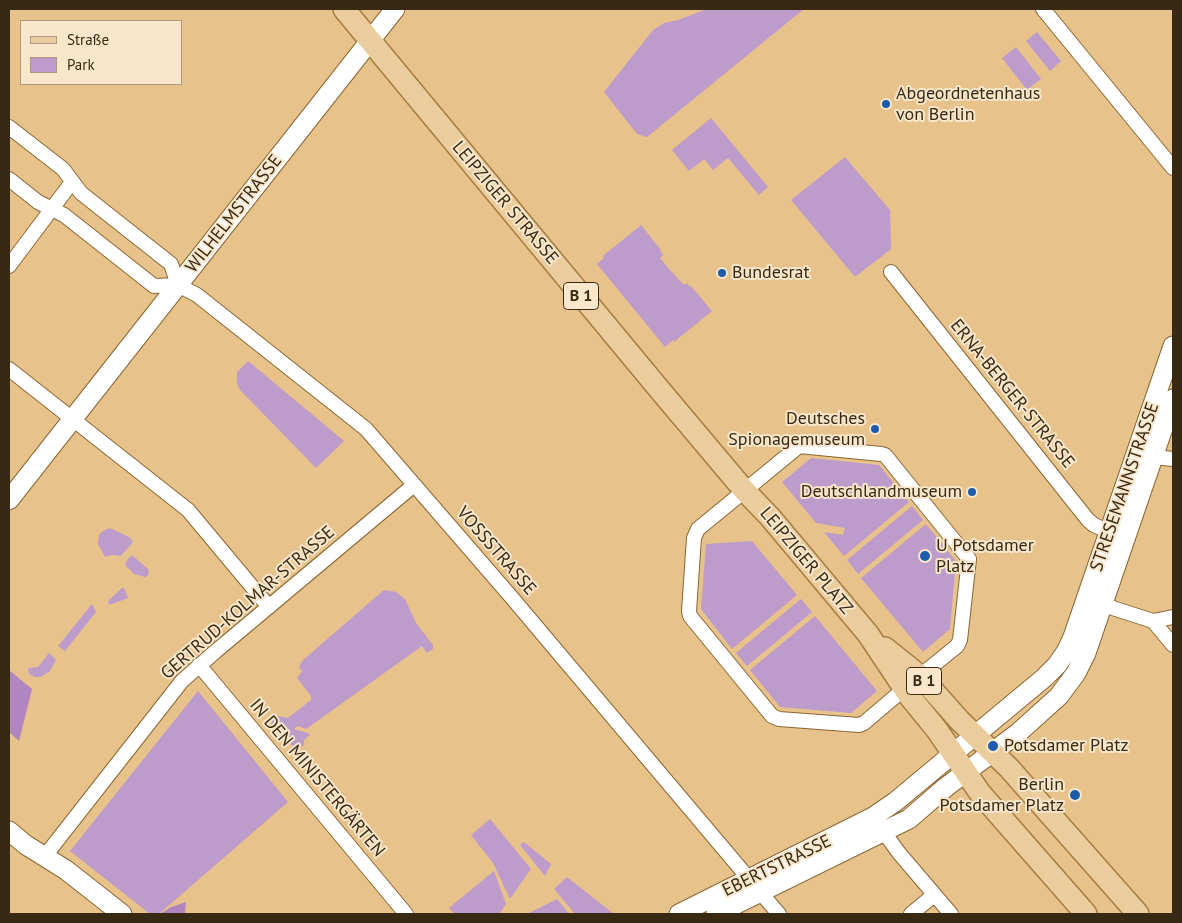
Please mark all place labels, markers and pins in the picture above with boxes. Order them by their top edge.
place label: Abgeordnetenhaus von Berlin [896,83,1040,126]
marker: Abgeordnetenhaus von Berlin [880,98,892,110]
place label: Bundesrat [732,262,810,284]
marker: Bundesrat [716,267,728,279]
place label: Deutsches Spionagemuseum [728,408,865,450]
marker: Deutsches Spionagemuseum [869,423,881,435]
place label: Deutschlandmuseum [801,481,962,503]
marker: Deutschlandmuseum [966,486,978,498]
place label: U Potsdamer Platz [936,535,1034,578]
marker: U Potsdamer Platz [918,549,932,563]
place label: Potsdamer Platz [1004,735,1128,757]
marker: Potsdamer Platz [986,739,1000,753]
place label: Berlin Potsdamer Platz [940,774,1064,816]
marker: Berlin Potsdamer Platz [1068,788,1082,802]

